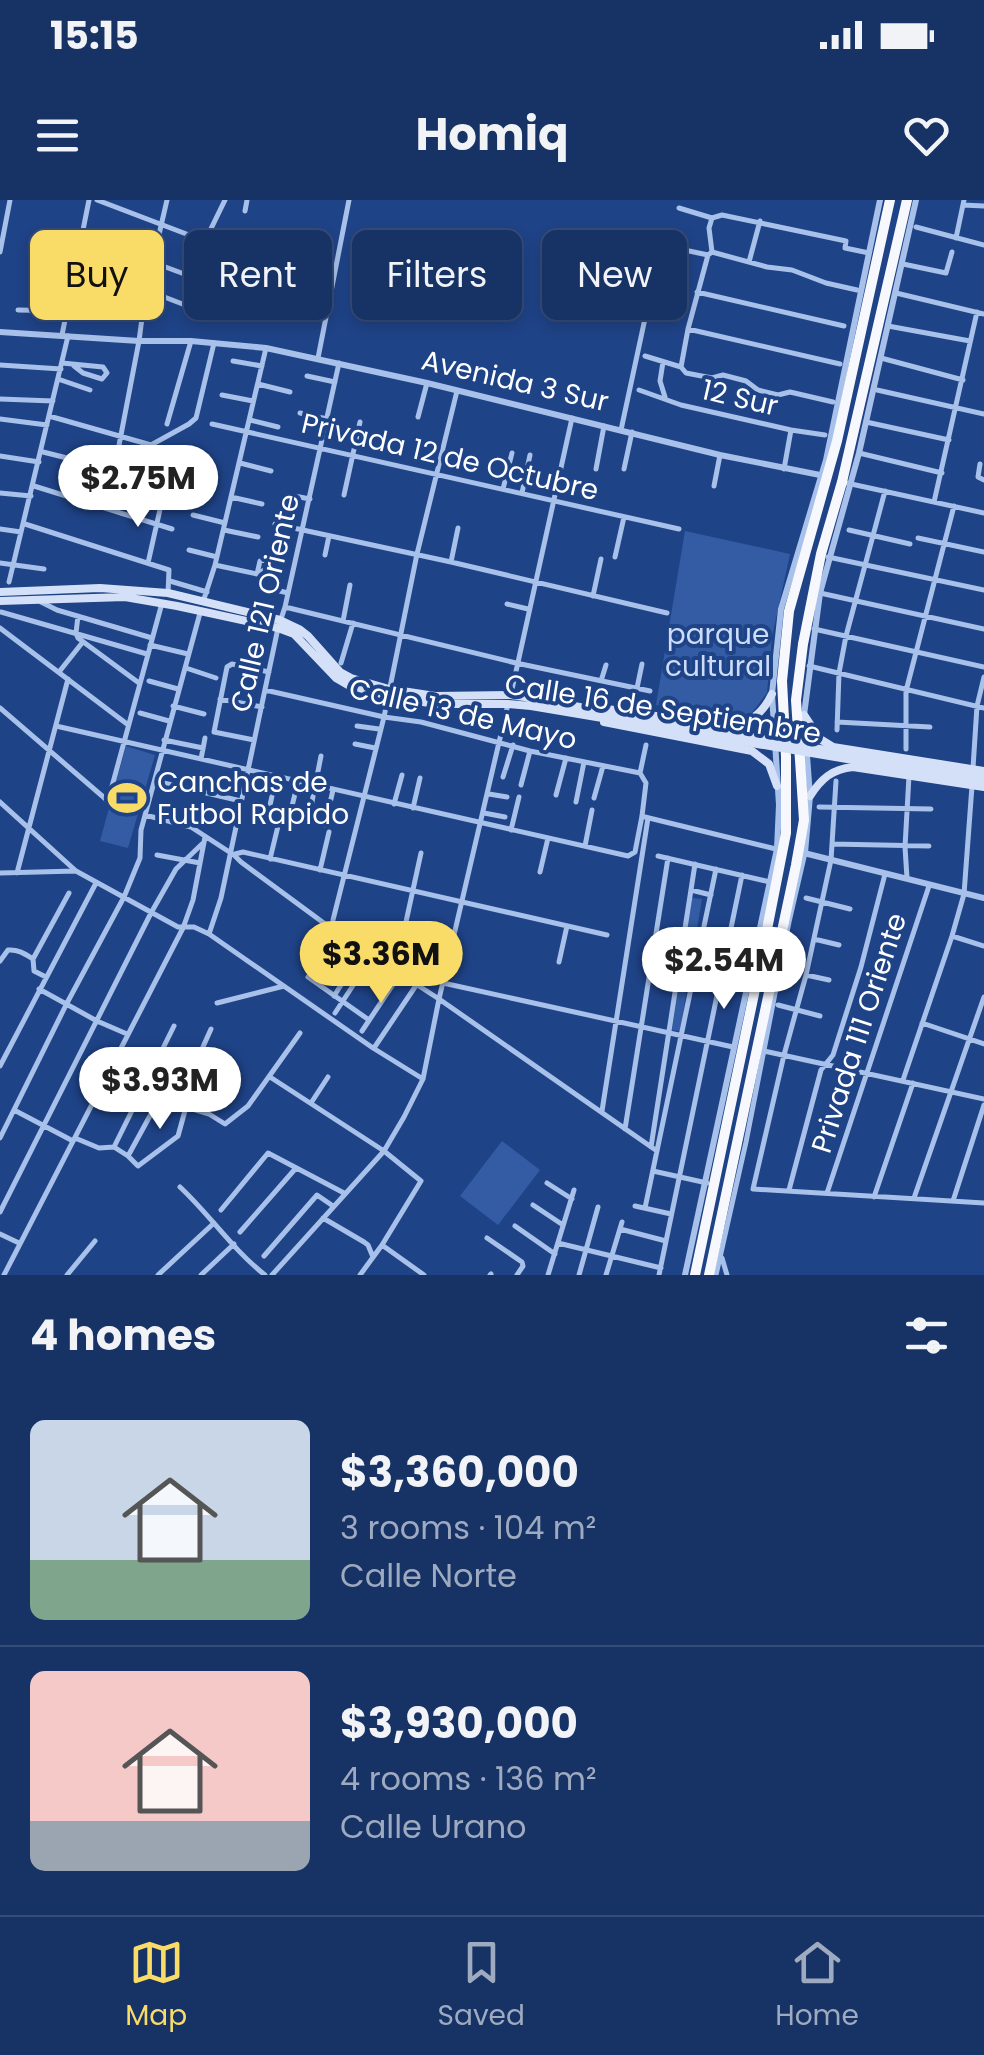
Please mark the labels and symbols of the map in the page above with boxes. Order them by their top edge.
street label: Avenida 3 Sur [418,341,612,421]
street label: 12 Sur [698,370,782,426]
street label: Privada 12 de Octubre [298,404,602,510]
pin: $2.75M [57,445,219,530]
street label: Calle 121 Oriente [221,490,309,716]
park label: parque cultural [665,615,771,686]
street label: Calle 16 de Septiembre [502,665,824,753]
street label: Calle 13 de Mayo [345,669,581,759]
place label: Canchas de Futbol Rapido [157,763,349,834]
sports icon: Canchas de Futbol Rapido [106,777,148,819]
street label: Privada 111 Oriente [802,908,916,1158]
pin: $3.36M [300,921,462,1006]
pin: $2.54M [643,927,805,1012]
pin: $3.93M [79,1047,241,1132]

